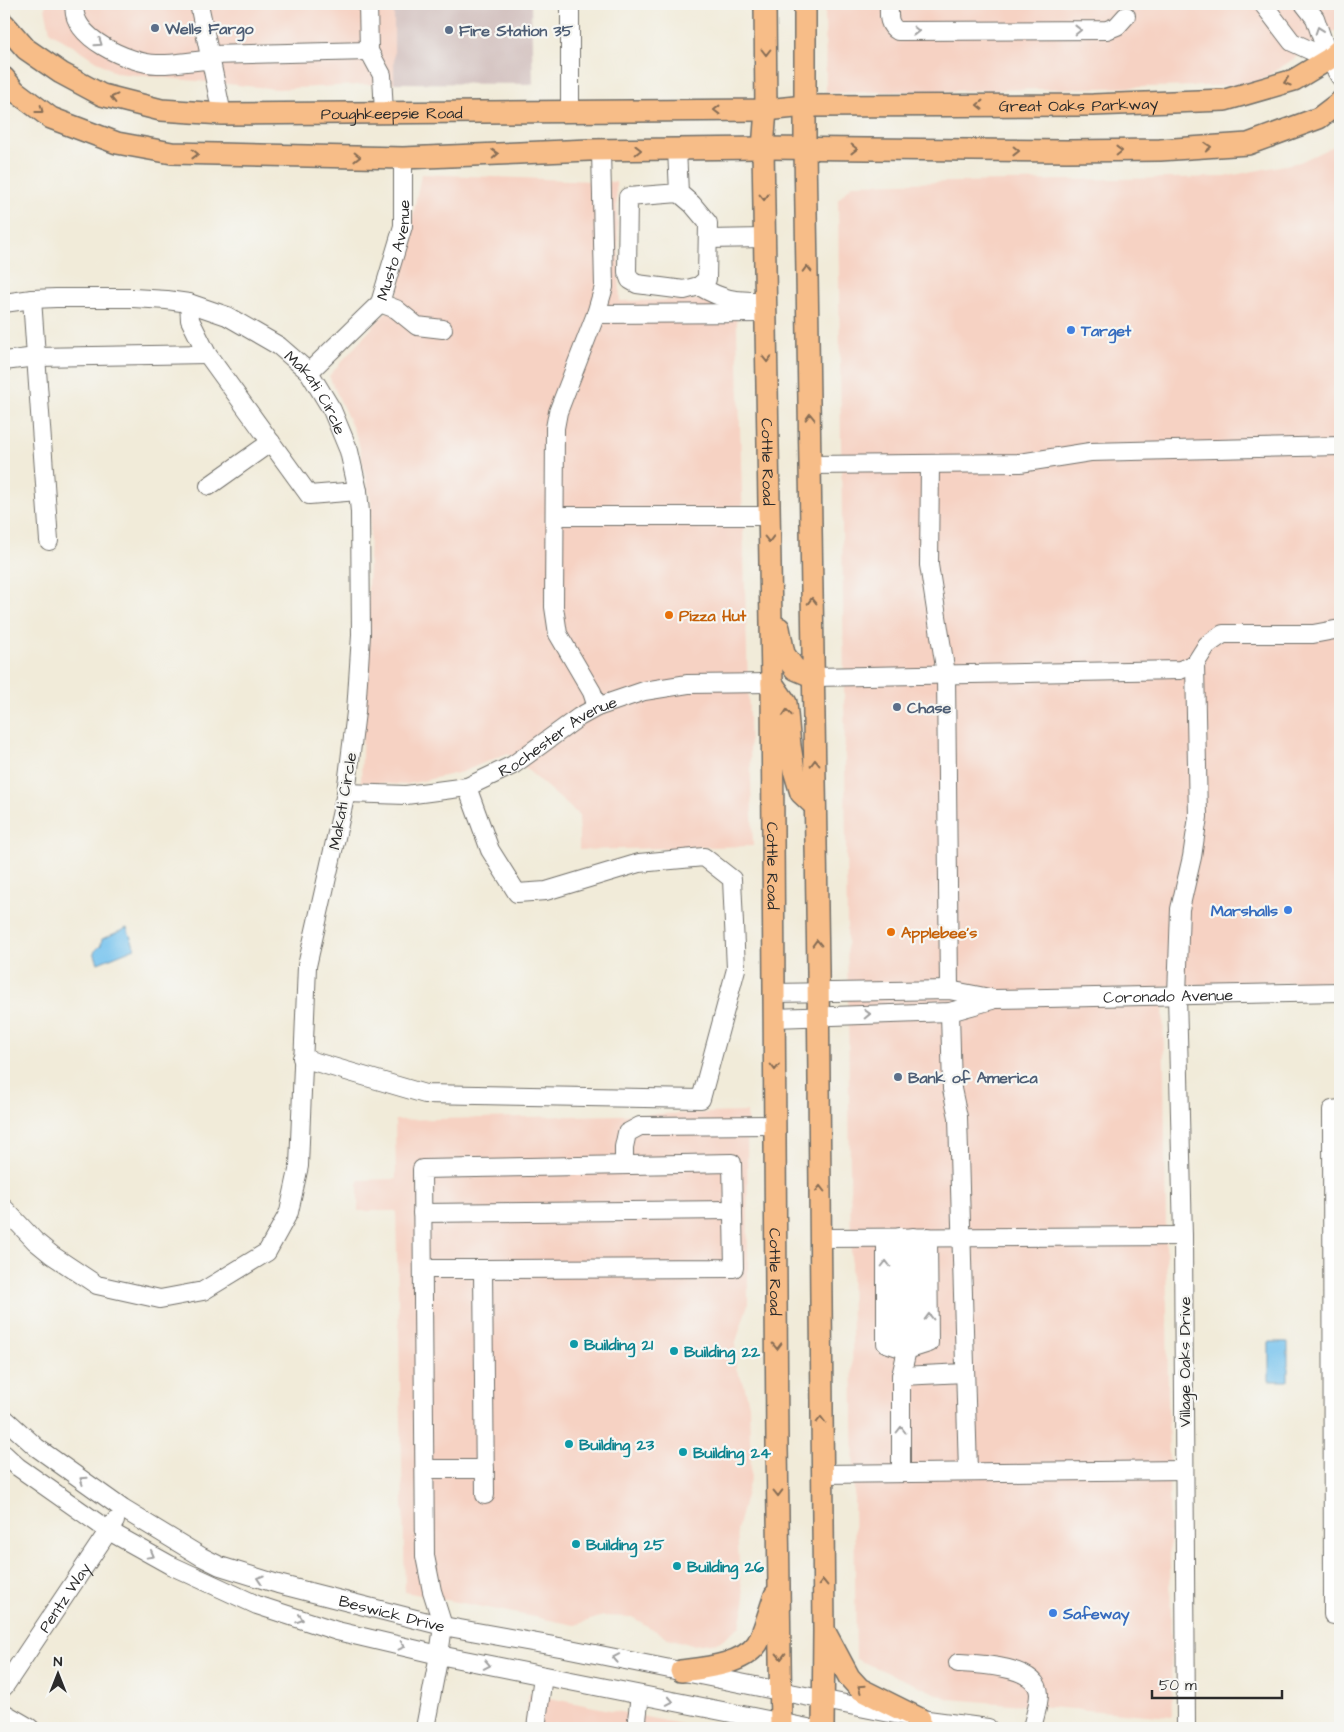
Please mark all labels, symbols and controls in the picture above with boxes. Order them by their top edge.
place label: Wells Fargo [164,18,254,42]
place label: Fire Station 35 [459,20,574,42]
marker: Wells Fargo [149,22,161,34]
marker: Fire Station 35 [443,24,455,36]
one-way arrow [1075,25,1083,35]
one-way arrow [912,26,920,36]
one-way arrow [1315,26,1325,35]
one-way arrow [93,37,103,46]
one-way arrow [761,49,771,57]
one-way arrow [1283,77,1291,87]
street label: Great Oaks Parkway [999,93,1159,117]
one-way arrow [111,94,119,104]
one-way arrow [976,100,984,110]
street label: Poughkeepsie Road [321,102,463,126]
one-way arrow [34,104,44,113]
one-way arrow [713,105,720,115]
one-way arrow [1204,141,1212,152]
one-way arrow [634,144,642,155]
one-way arrow [850,144,858,154]
one-way arrow [1013,146,1021,156]
one-way arrow [1115,146,1123,156]
one-way arrow [191,149,199,159]
one-way arrow [491,149,499,159]
one-way arrow [354,152,361,162]
one-way arrow [759,193,769,201]
street label: Musto Avenue [371,199,415,303]
one-way arrow [802,264,812,272]
place label: Target [1080,320,1132,344]
marker: Target [1065,324,1077,336]
street label: Makati Circle [279,346,351,438]
one-way arrow [761,355,772,363]
one-way arrow [804,413,815,421]
street label: Cottle Road [756,418,779,506]
one-way arrow [764,536,774,543]
one-way arrow [807,597,818,605]
place label: Pizza Hut [679,605,747,627]
marker: Pizza Hut [663,609,675,621]
street label: Rochester Avenue [495,691,620,782]
place label: Chase [907,697,951,719]
marker: Chase [891,701,903,713]
one-way arrow [782,709,793,717]
street label: Makati Circle [324,750,362,852]
one-way arrow [810,759,820,767]
street label: Cottle Road [761,822,783,910]
place label: Marshalls [1211,900,1278,922]
marker: Marshalls [1282,904,1294,916]
place label: Applebee's [901,922,977,944]
marker: Applebee's [885,926,897,938]
one-way arrow [812,939,823,947]
street label: Coronado Avenue [1103,984,1234,1009]
one-way arrow [863,1009,871,1020]
one-way arrow [770,1063,780,1071]
place label: Bank of America [908,1067,1038,1089]
marker: Bank of America [892,1071,904,1083]
one-way arrow [815,1185,825,1192]
street label: Cottle Road [764,1228,786,1316]
one-way arrow [881,1260,891,1268]
street label: Village Oaks Drive [1174,1296,1197,1427]
one-way arrow [924,1313,934,1320]
place label: Building 21 [584,1334,654,1358]
marker: Building 21 [568,1338,580,1350]
place label: Building 22 [684,1341,761,1365]
one-way arrow [772,1343,782,1351]
marker: Building 22 [668,1345,680,1357]
one-way arrow [816,1416,826,1424]
one-way arrow [896,1426,906,1434]
place label: Building 23 [579,1434,655,1458]
marker: Building 23 [563,1438,575,1450]
place label: Building 24 [693,1442,771,1466]
marker: Building 24 [677,1446,689,1458]
one-way arrow [80,1478,89,1486]
one-way arrow [773,1490,783,1498]
place label: Building 25 [586,1534,665,1558]
marker: Building 25 [570,1538,582,1550]
one-way arrow [146,1549,155,1559]
place label: Building 26 [687,1556,764,1580]
street label: Pentz Way [34,1558,97,1637]
marker: Building 26 [671,1560,683,1572]
one-way arrow [256,1574,265,1584]
one-way arrow [818,1578,829,1586]
street label: Beswick Drive [337,1590,447,1638]
place label: Safeway [1062,1603,1130,1626]
marker: Safeway [1047,1607,1059,1619]
one-way arrow [296,1613,304,1623]
one-way arrow [398,1640,407,1651]
north arrow [32,1650,82,1700]
text: N [54,1652,63,1672]
one-way arrow [775,1652,786,1660]
one-way arrow [611,1653,620,1664]
one-way arrow [483,1659,492,1669]
scale bar [1152,1667,1282,1699]
text: 50 m [1159,1675,1197,1696]
one-way arrow [857,1685,867,1694]
one-way arrow [666,1695,675,1706]

